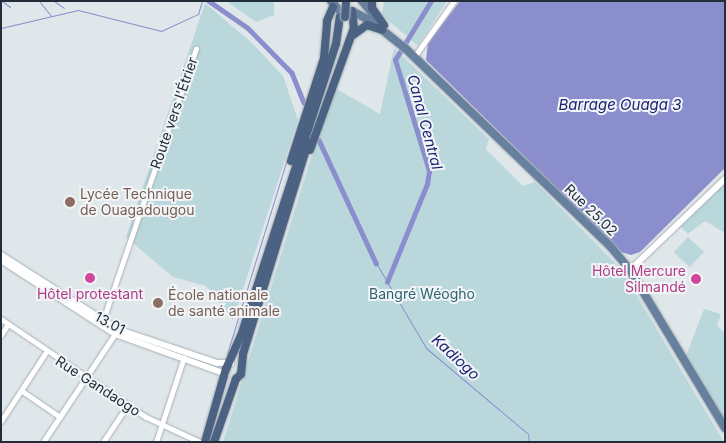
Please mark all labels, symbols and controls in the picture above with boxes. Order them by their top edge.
street label: Route vers l'Étrier [147,55,201,171]
water label: Canal Central [404,72,446,172]
water label: Barrage Ouaga 3 [558,96,682,114]
street label: Rue 25.02 [561,181,621,239]
place label: Lycée Technique de Ouagadougou [80,186,194,218]
marker: Lycée Technique de Ouagadougou [64,196,76,208]
place label: Hôtel Mercure Silmandé [592,263,686,296]
marker: Hôtel protestant [84,272,96,284]
marker: Hôtel Mercure Silmandé [690,273,702,285]
place label: Hôtel protestant [37,286,143,302]
park label: Bangré Wéogho [369,286,475,302]
place label: École nationale de santé animale [168,287,280,320]
marker: École nationale de santé animale [152,297,164,309]
street label: 13.01 [92,308,128,338]
water label: Kadiogo [428,330,484,384]
street label: Rue Gandaogo [52,352,144,420]

